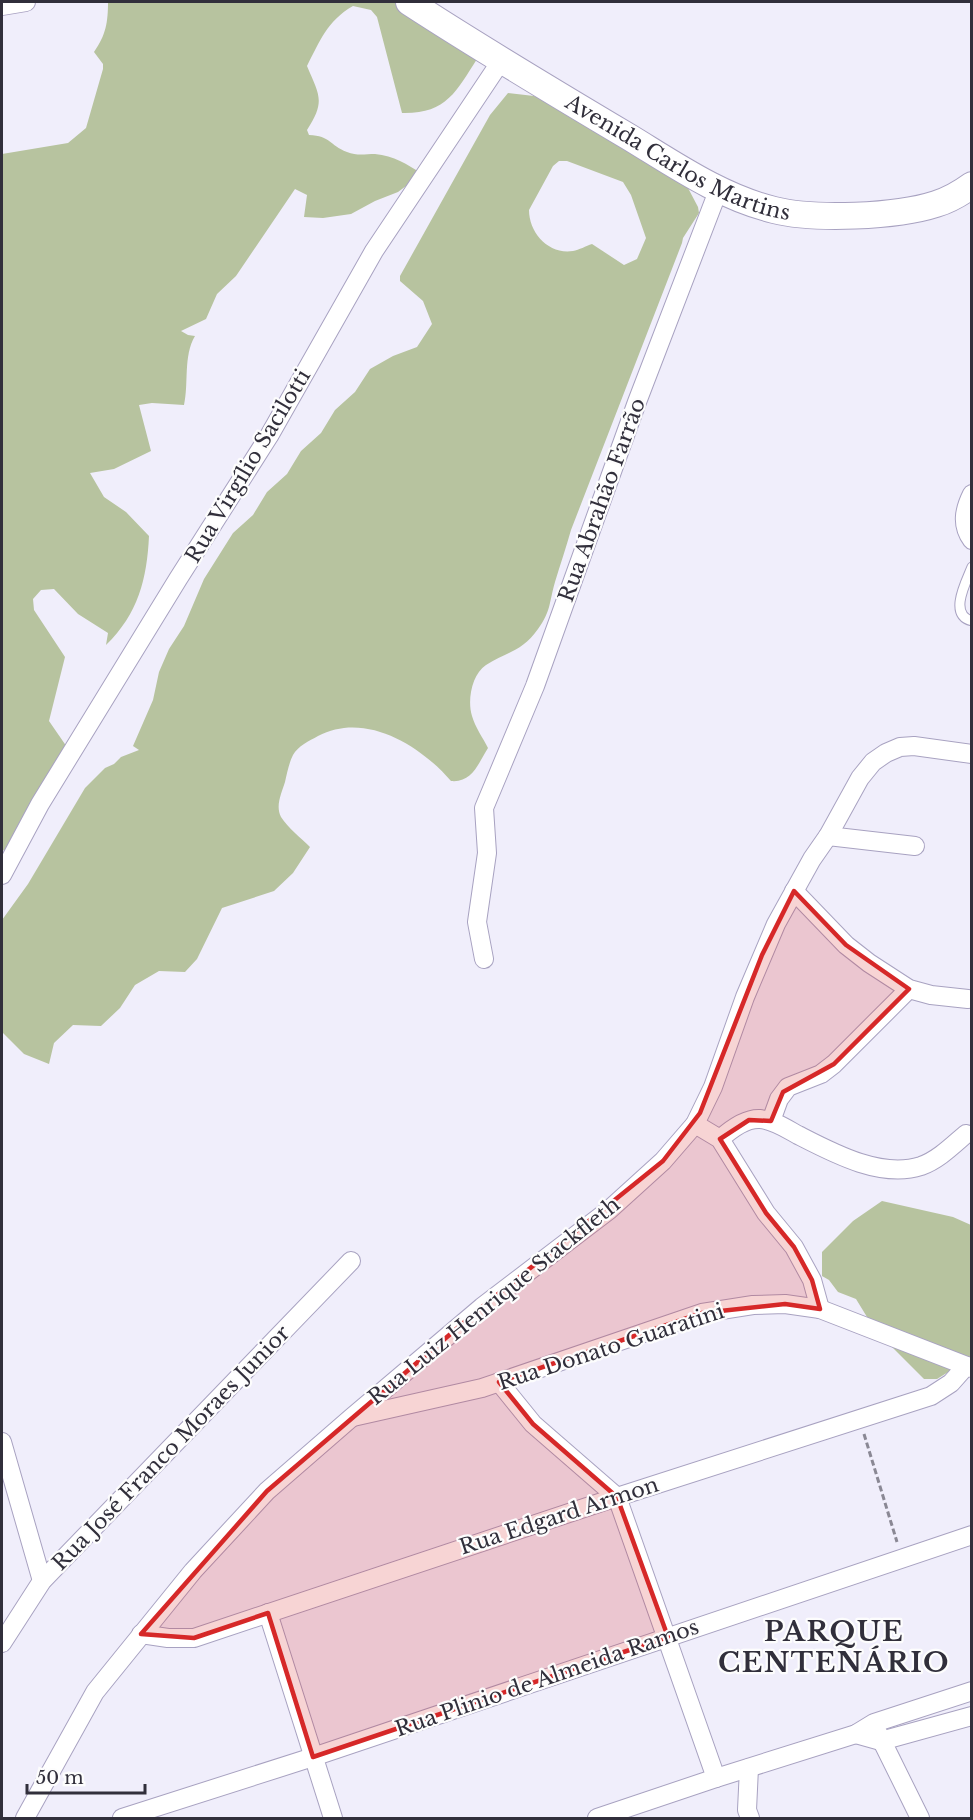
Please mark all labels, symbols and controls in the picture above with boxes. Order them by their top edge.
street label: Avenida Carlos Martins [560,89,792,226]
street label: Rua Virgílio Sacilotti [180,364,316,568]
street label: Rua Abrahão Farrão [553,395,651,605]
street label: Rua Luiz Henrique Stackfleth [363,1191,625,1411]
street label: Rua Donato Guaratini [495,1298,727,1396]
street label: Rua José Franco Moraes Junior [47,1320,295,1576]
street label: Rua Edgard Armon [456,1472,662,1560]
street label: Rua Plinio de Almeida Ramos [392,1614,702,1742]
district label: PARQUE CENTENÁRIO [718,1615,950,1679]
scale bar [27,1757,146,1795]
text: 50 m [36,1767,84,1789]

